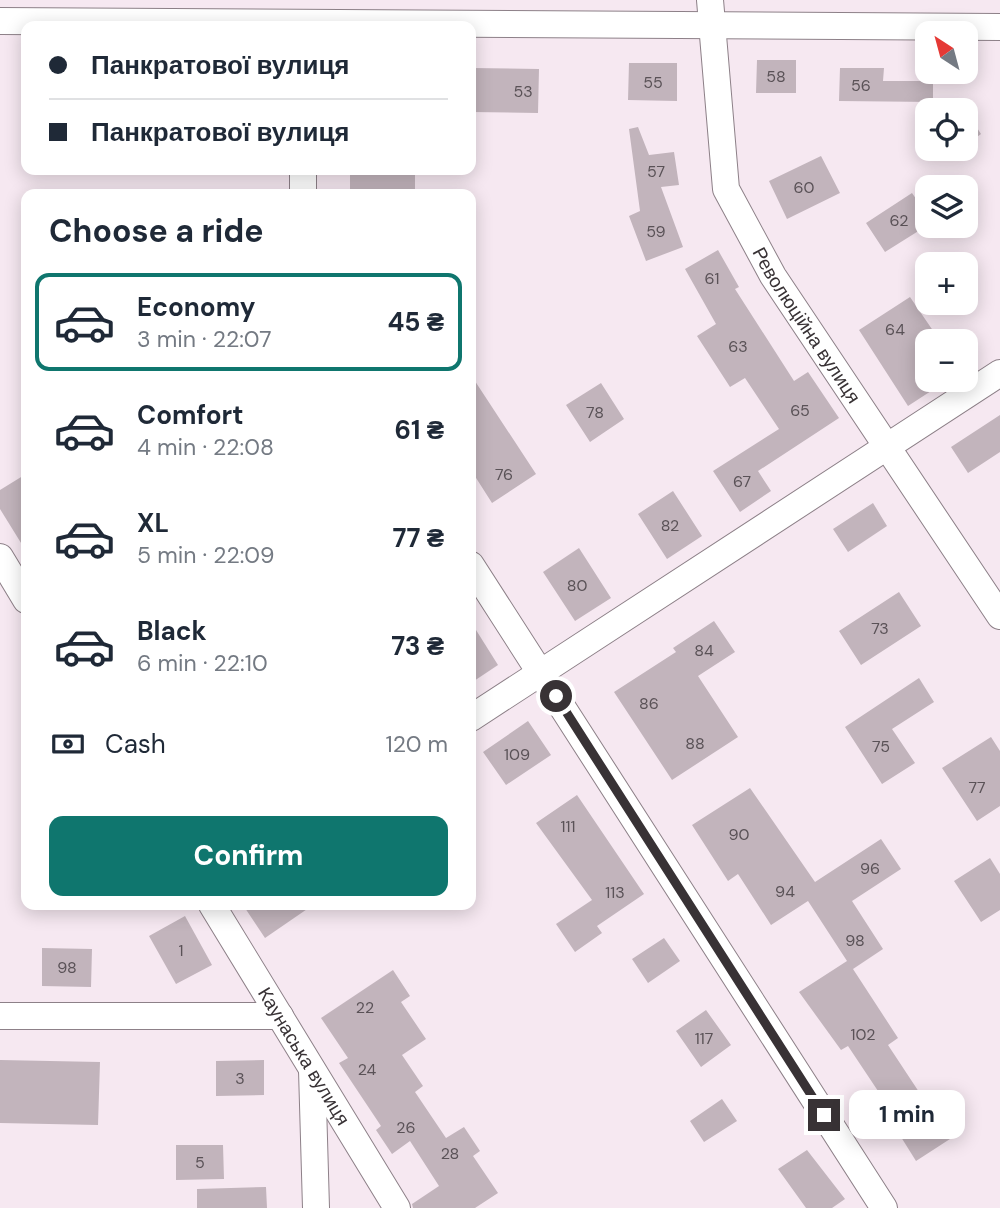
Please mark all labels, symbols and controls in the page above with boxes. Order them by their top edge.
north arrow [915,21,978,84]
map controls [915,21,978,392]
text: Панкратової вулиця [91,48,350,82]
house number: 58 [766,66,786,87]
house number: 55 [643,72,663,93]
house number: 56 [851,75,871,96]
house number: 53 [513,81,533,102]
button: locate [915,98,978,161]
text: Панкратової вулиця [91,115,350,149]
house number: 57 [647,161,665,182]
button: layers [915,175,978,238]
house number: 60 [794,177,815,198]
text: Choose a ride [49,210,264,252]
house number: 62 [890,210,908,231]
house number: 59 [646,221,666,242]
street label: Революційна вулиця [747,243,866,408]
button: + [915,252,978,315]
house number: 61 [704,268,720,289]
text: Economy [137,290,255,324]
icon: car [53,291,116,354]
text: 45 ₴ [387,305,444,339]
house number: 64 [885,319,905,340]
text: 3 min · 22:07 [137,324,272,354]
button: − [915,329,978,392]
house number: 63 [728,336,748,357]
text: Comfort [137,398,243,432]
icon: car [53,399,116,462]
house number: 65 [790,400,810,421]
house number: 78 [586,402,604,423]
text: 61 ₴ [395,413,444,447]
text: 4 min · 22:08 [137,432,274,462]
house number: 76 [495,464,513,485]
house number: 67 [733,471,751,492]
text: XL [137,506,169,540]
icon: car [53,507,116,570]
house number: 82 [661,515,679,536]
text: 77 ₴ [393,521,444,555]
text: 5 min · 22:09 [137,540,274,570]
house number: 80 [567,575,587,596]
text: Black [137,614,207,648]
icon: car [53,615,116,678]
house number: 73 [871,618,889,639]
text: 73 ₴ [391,629,444,663]
house number: 84 [694,640,714,661]
text: 6 min · 22:10 [137,648,268,678]
route start [540,680,572,712]
house number: 86 [639,693,659,714]
icon: cash [49,725,87,763]
text: Cash [105,727,166,761]
text: 120 m [385,729,448,759]
house number: 88 [685,733,705,754]
house number: 75 [872,736,890,757]
house number: 109 [504,744,530,765]
house number: 77 [968,777,986,798]
button: Confirm [49,816,448,896]
house number: 111 [561,816,575,837]
house number: 90 [729,824,750,845]
house number: 96 [860,858,880,879]
house number: 94 [775,881,795,902]
house number: 113 [605,882,625,903]
house number: 98 [845,930,865,951]
house number: 1 [179,940,184,961]
house number: 98 [57,957,77,978]
street label: Каунаська вулиця [252,983,356,1130]
house number: 22 [356,997,374,1018]
house number: 102 [851,1024,876,1045]
house number: 117 [695,1028,713,1049]
house number: 24 [358,1059,377,1080]
house number: 3 [235,1068,245,1089]
callout: 1 min [848,1090,964,1140]
route end [808,1099,840,1131]
text: 1 min [879,1099,935,1129]
house number: 26 [396,1117,416,1138]
house number: 28 [441,1143,459,1164]
house number: 5 [195,1152,205,1173]

